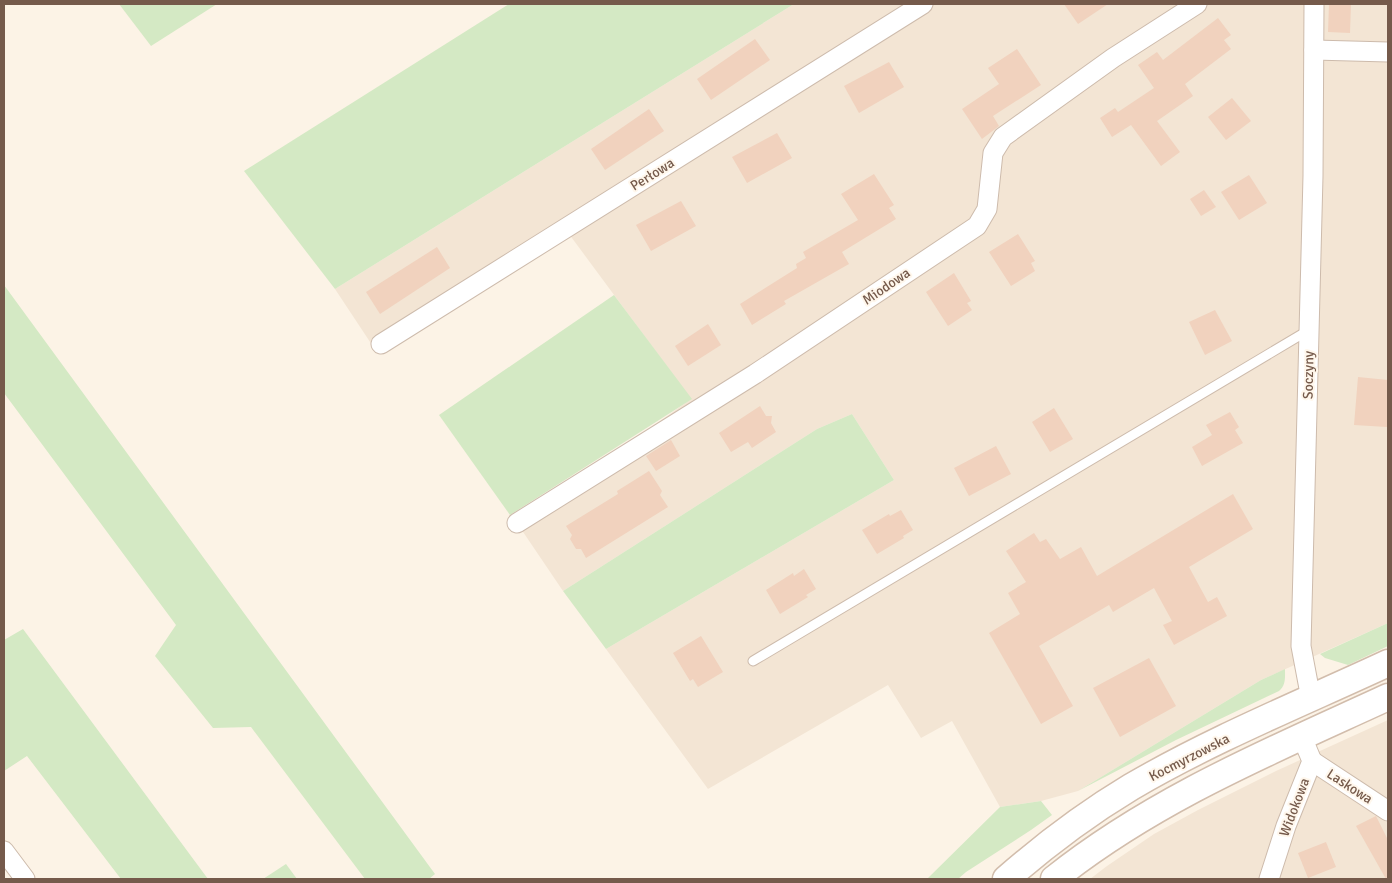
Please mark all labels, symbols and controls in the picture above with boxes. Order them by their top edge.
street label: Perłowa [627,154,677,195]
street label: Miodowa [859,264,913,309]
street label: Soczyny [1300,350,1317,399]
street label: Kocmyrzowska [1146,730,1232,785]
street label: Laskowa [1324,765,1376,808]
street label: Widokowa [1276,775,1313,839]

